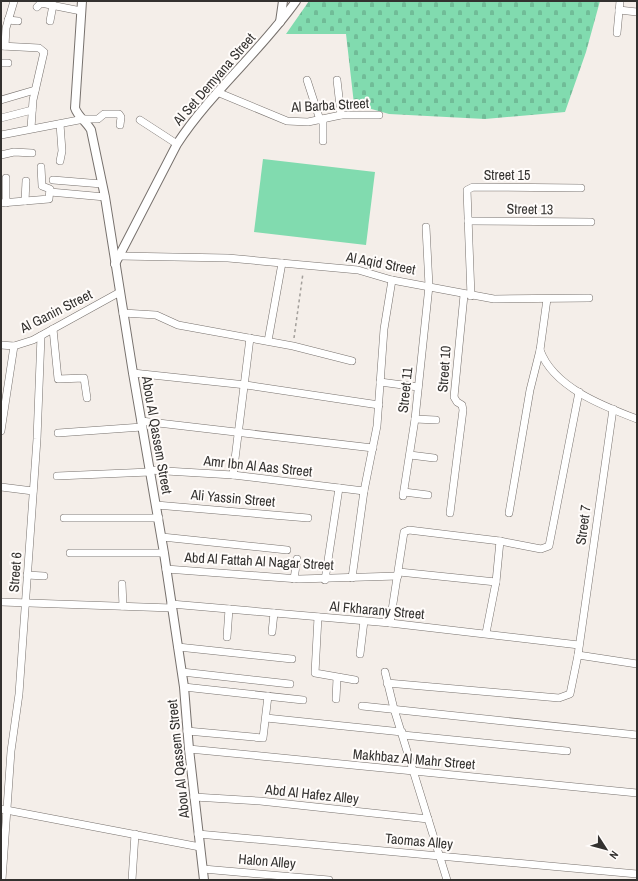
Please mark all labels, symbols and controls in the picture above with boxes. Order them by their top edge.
street label: Al Set Demyana Street [168,29,259,130]
street label: Al Barba Street [290,94,369,116]
street label: Street 15 [484,166,530,184]
street label: Street 13 [507,200,553,218]
street label: Al Aqid Street [344,247,417,279]
street label: Al Ganin Street [16,285,95,337]
street label: Street 10 [433,345,455,393]
street label: Street 11 [394,366,416,414]
street label: Abou Al Qassem Street [138,374,176,495]
street label: Amr Ibn Al Aas Street [202,451,313,481]
street label: Ali Yassin Street [189,485,276,511]
street label: Street 7 [571,504,595,546]
street label: Abd Al Fattah Al Nagar Street [183,548,334,574]
street label: Street 6 [5,551,25,593]
street label: Al Fkharany Street [328,597,425,623]
street label: Abou Al Qassem Street [163,699,193,820]
street label: Makhbaz Al Mahr Street [352,745,476,773]
street label: Abd Al Hafez Alley [263,780,360,808]
street label: Taomas Alley [384,829,454,853]
north arrow [586,829,626,869]
text: N [607,848,622,862]
street label: Halon Alley [238,850,297,872]

